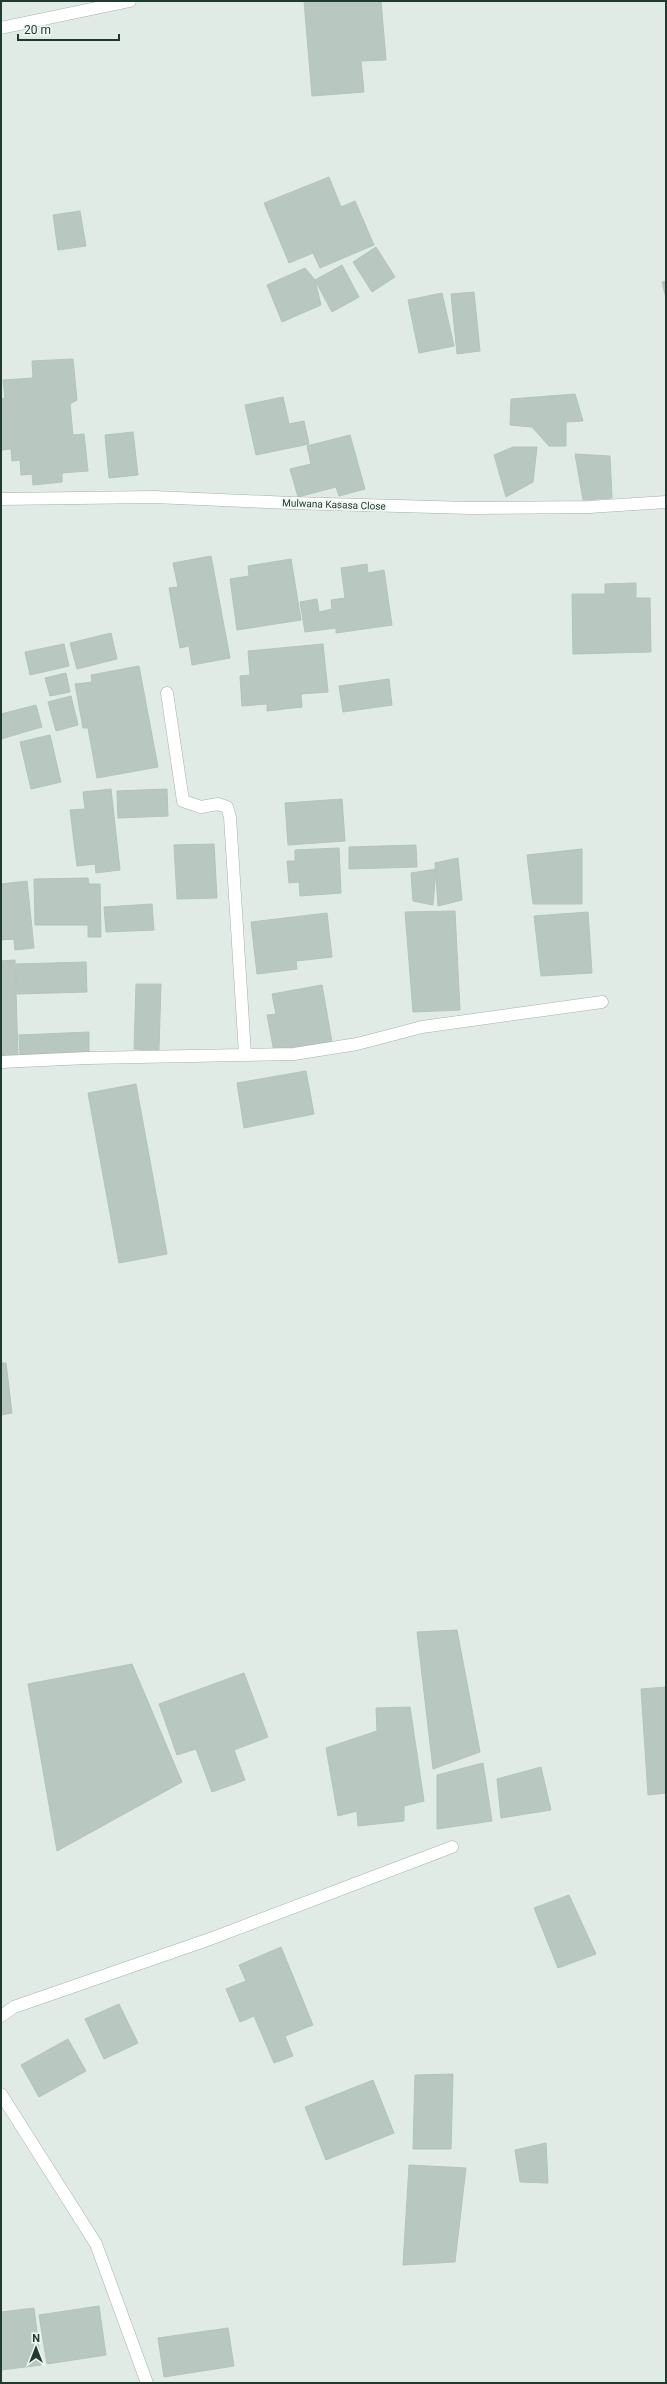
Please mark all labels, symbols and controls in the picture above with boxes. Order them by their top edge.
scale bar [18,16,119,42]
text: 20 m [24,23,51,37]
street label: Mulwana Kasasa Close [282,497,386,512]
north arrow [16,2328,56,2368]
text: N [32,2332,40,2345]

